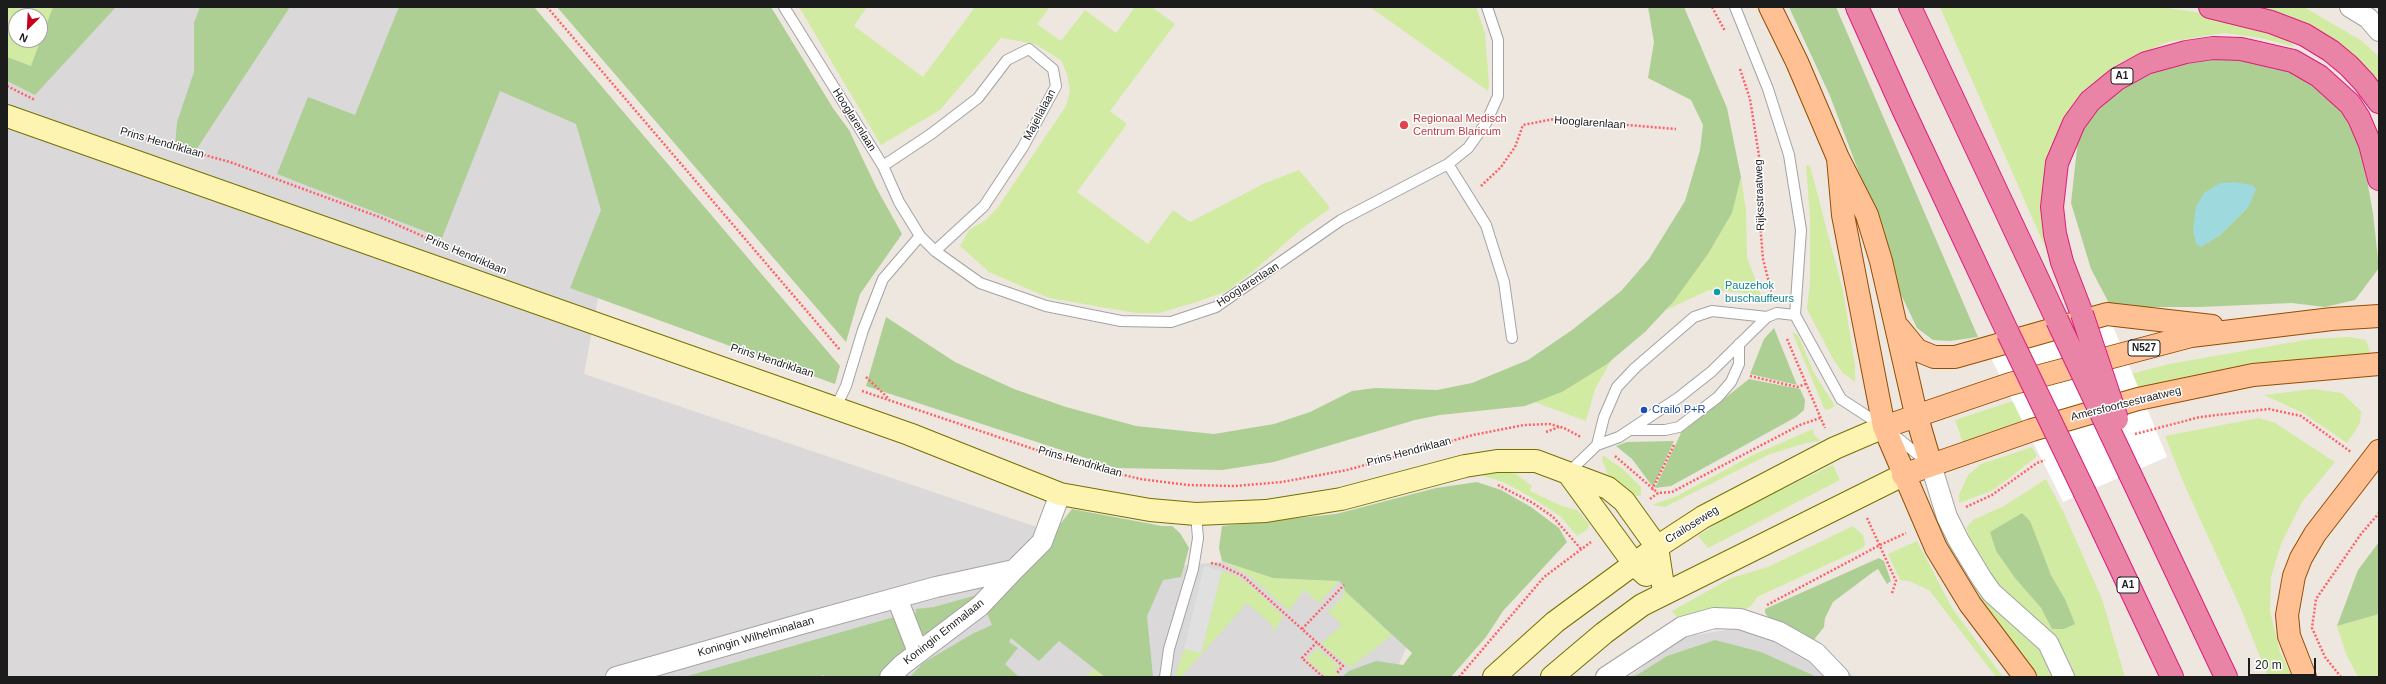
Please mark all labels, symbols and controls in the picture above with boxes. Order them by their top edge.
north arrow [8,8,48,48]
text: N [17,31,30,45]
road number: A1 [2111,68,2133,84]
street label: Hooglarenlaan [829,86,879,154]
street label: Majellalaan [1021,87,1059,143]
place label: Regionaal Medisch Centrum Blaricum [1413,112,1507,138]
street label: Hooglarenlaan [1554,114,1626,132]
marker: Regionaal Medisch Centrum Blaricum [1398,119,1410,131]
street label: Prins Hendriklaan [118,125,206,161]
street label: Rijksstraatweg [1752,159,1768,231]
street label: Prins Hendriklaan [423,232,509,278]
street label: Hooglarenlaan [1214,260,1282,310]
place label: Pauzehok buschauffeurs [1725,279,1794,305]
marker: Pauzehok buschauffeurs [1712,287,1722,297]
road number: N527 [2128,340,2160,356]
street label: Prins Hendriklaan [729,341,815,381]
street label: Amersfoortsestraatweg [2070,384,2182,424]
place label: Crailo P+R [1652,403,1705,417]
marker: Crailo P+R [1639,405,1649,415]
street label: Prins Hendriklaan [1365,434,1453,470]
street label: Prins Hendriklaan [1036,444,1124,480]
street label: Crailoseweg [1663,503,1721,547]
road number: A1 [2117,577,2139,593]
street label: Koningin Emmalaan [901,596,987,668]
street label: Koningin Wilhelminalaan [696,614,816,660]
scale bar [2250,650,2318,676]
text: 20 m [2255,658,2282,672]

